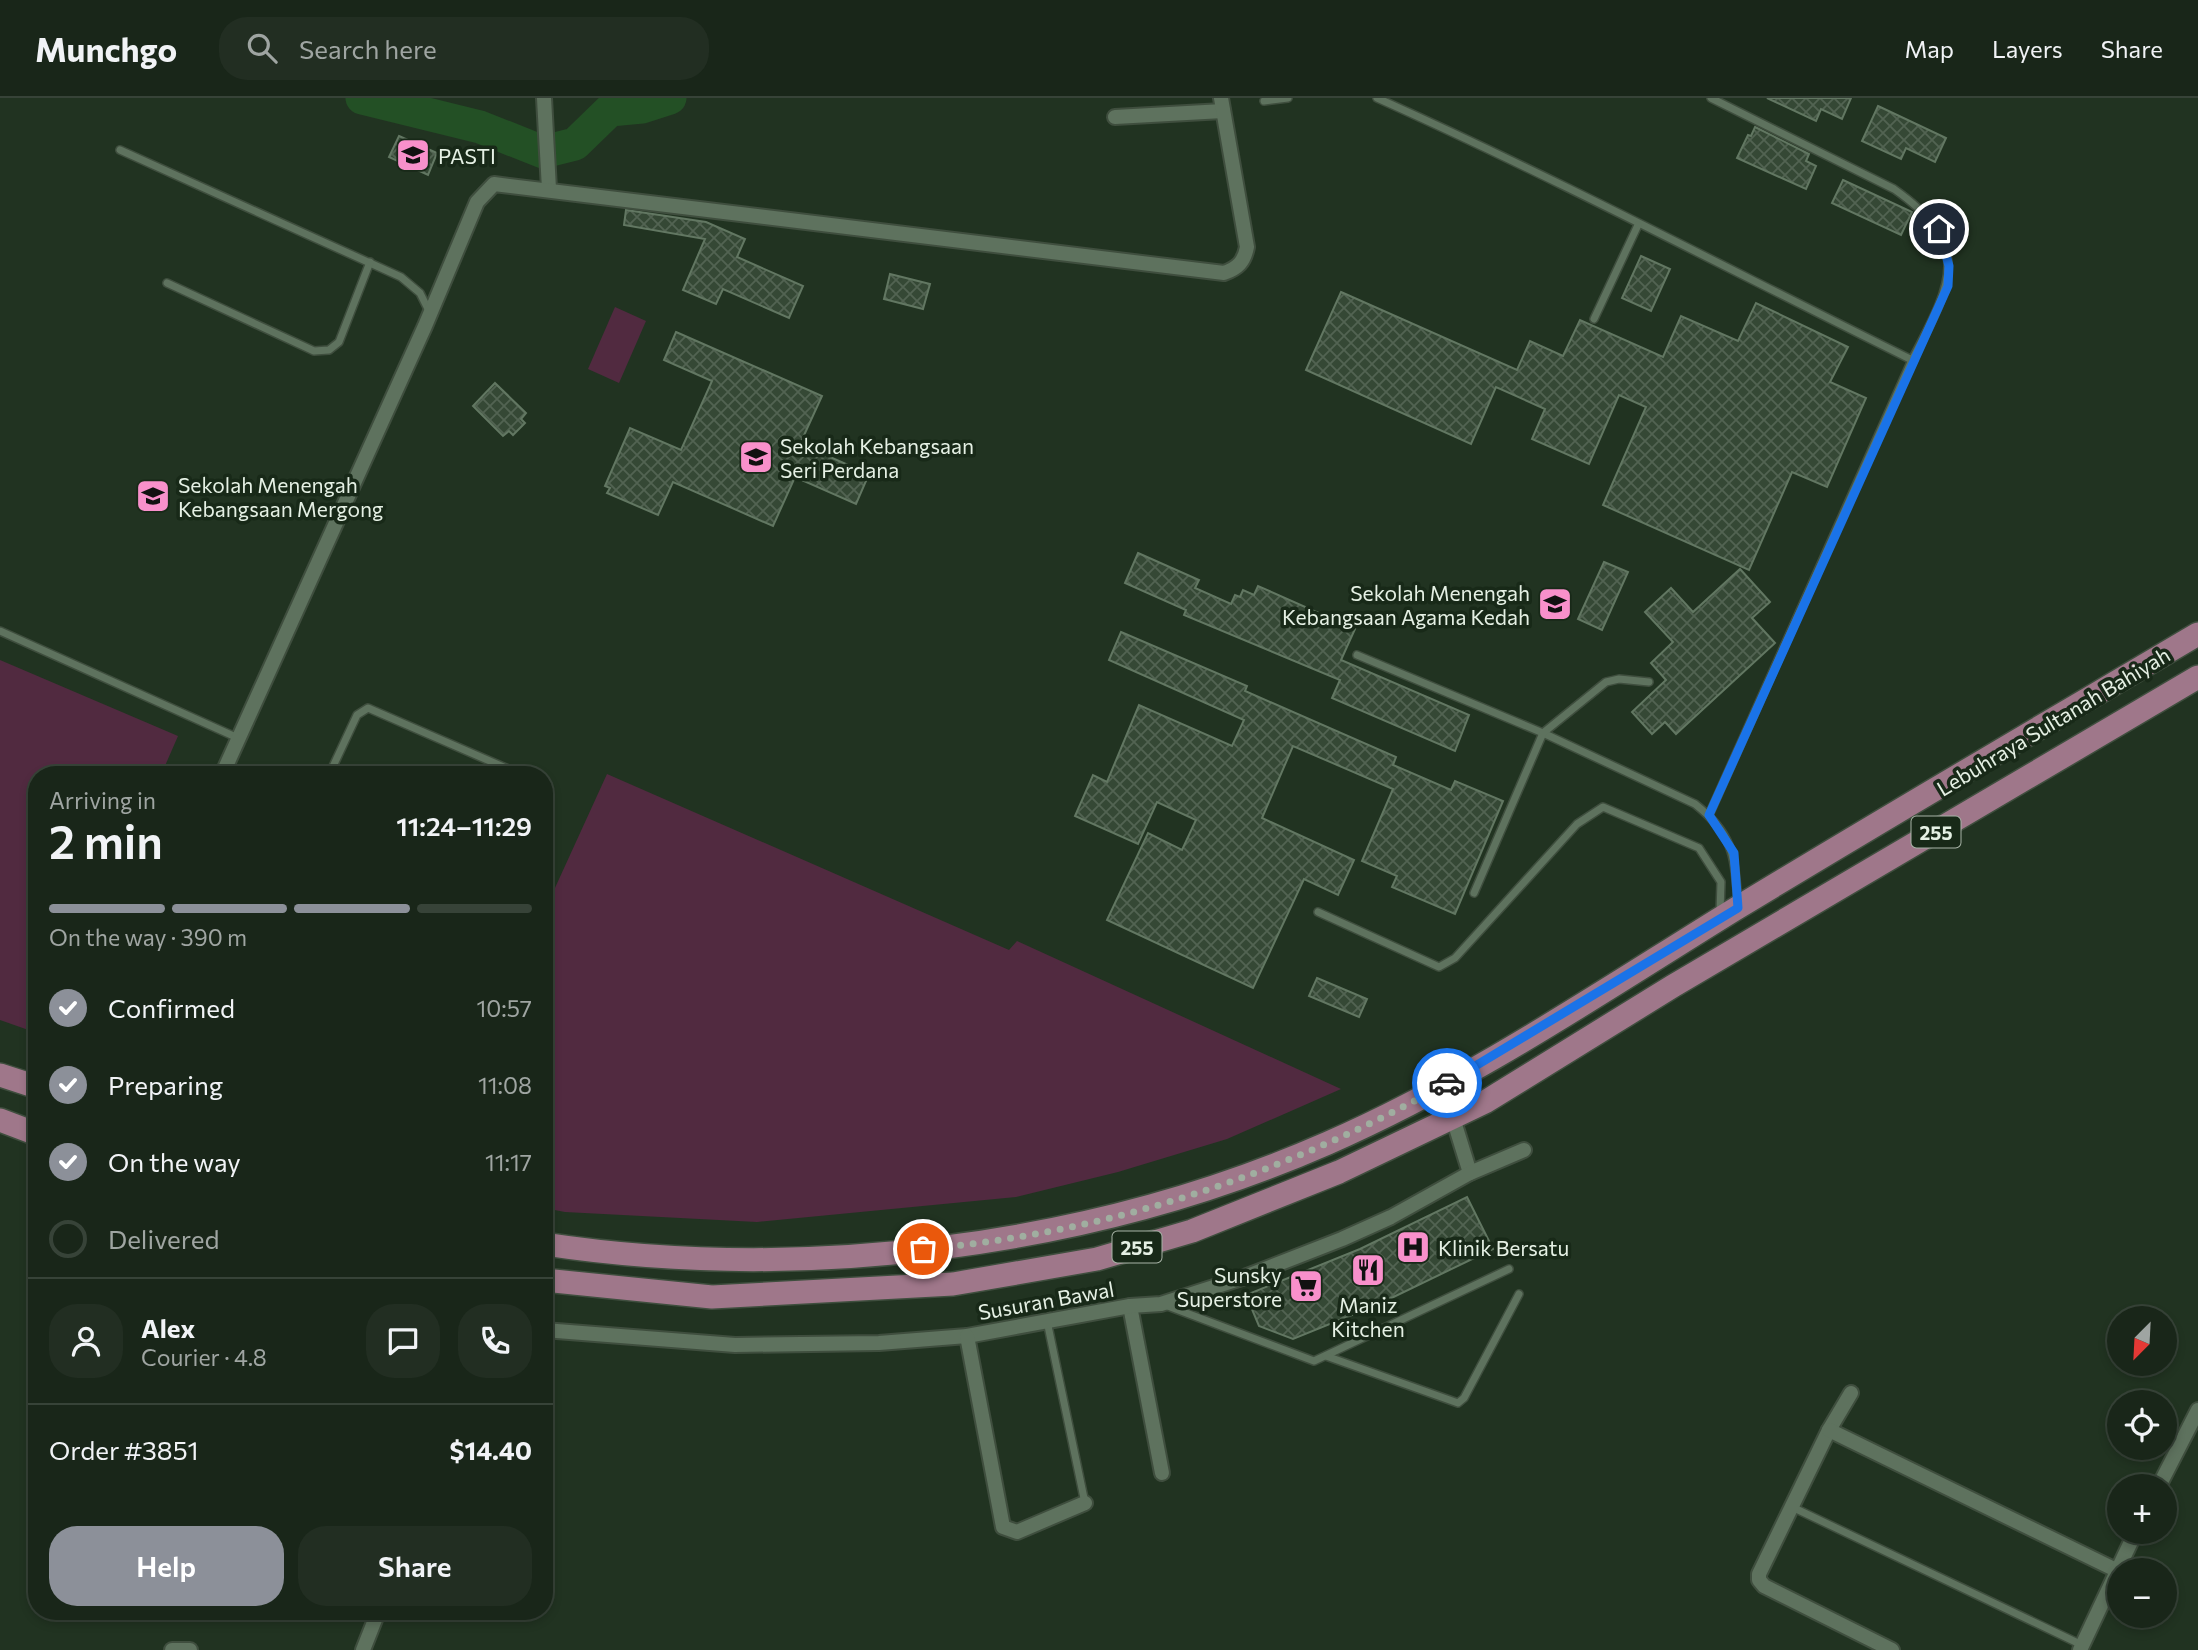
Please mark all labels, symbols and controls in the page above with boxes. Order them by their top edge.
search box [219,17,709,80]
text: Munchgo [35,28,177,69]
icon: search [243,29,281,67]
text: Search here [299,33,437,64]
text: Map [1905,34,1954,63]
text: Layers [1992,34,2063,63]
text: Share [2101,34,2163,63]
school or university icon: PASTI [394,136,432,174]
place label: PASTI [438,143,496,168]
pin [1909,199,1969,259]
icon: home [1920,210,1958,248]
place label: Sekolah Kebangsaan Seri Perdana [780,433,974,482]
school or university icon: Sekolah Kebangsaan Seri Perdana [737,438,775,476]
place label: Sekolah Menengah Kebangsaan Mergong [178,472,383,521]
school or university icon: Sekolah Menengah Kebangsaan Mergong [134,477,172,515]
place label: Sekolah Menengah Kebangsaan Agama Kedah [1282,580,1530,629]
school or university icon: Sekolah Menengah Kebangsaan Agama Kedah [1536,585,1574,623]
street label: Lebuhraya Sultanah Bahiyah [1932,641,2174,801]
text: Arriving in [49,786,156,814]
text: 11:24–11:29 [396,810,532,841]
text: 2 min [49,812,163,868]
road number: 255 [1912,817,1960,848]
text: On the way · 390 m [49,923,247,951]
icon: check [49,989,87,1027]
text: Confirmed [108,992,235,1023]
text: 10:57 [476,994,532,1022]
courier [1412,1048,1482,1118]
icon: car [1428,1064,1466,1102]
icon: check [49,1066,87,1104]
text: Preparing [108,1069,223,1100]
text: 11:08 [478,1071,532,1099]
icon: check [49,1143,87,1181]
text: On the way [108,1146,241,1177]
text: 11:17 [485,1148,532,1176]
pin [893,1219,953,1279]
text: Delivered [108,1223,219,1254]
hospital icon: Klinik Bersatu [1394,1228,1432,1266]
icon: bag [904,1230,942,1268]
road number: 255 [1112,1232,1162,1262]
place label: Klinik Bersatu [1438,1235,1569,1260]
restaurant icon: Maniz Kitchen [1349,1251,1387,1289]
place label: Sunsky Superstore [1177,1262,1282,1311]
supermarket icon: Sunsky Superstore [1287,1267,1325,1305]
street label: Susuran Bawal [976,1276,1116,1324]
place label: Maniz Kitchen [1331,1292,1405,1341]
button: person [49,1304,123,1378]
button: chat [366,1304,440,1378]
button: phone [458,1304,532,1378]
north arrow [2107,1306,2177,1376]
map controls [2107,1306,2177,1628]
text: Alex [141,1312,195,1343]
text: Courier · 4.8 [141,1343,267,1371]
button: locate [2107,1390,2177,1460]
text: Order #3851 [49,1434,199,1465]
text: $14.40 [450,1434,532,1465]
button: + [2107,1474,2177,1544]
button: Help [49,1526,284,1606]
button: Share [298,1526,532,1606]
button: − [2107,1558,2177,1628]

